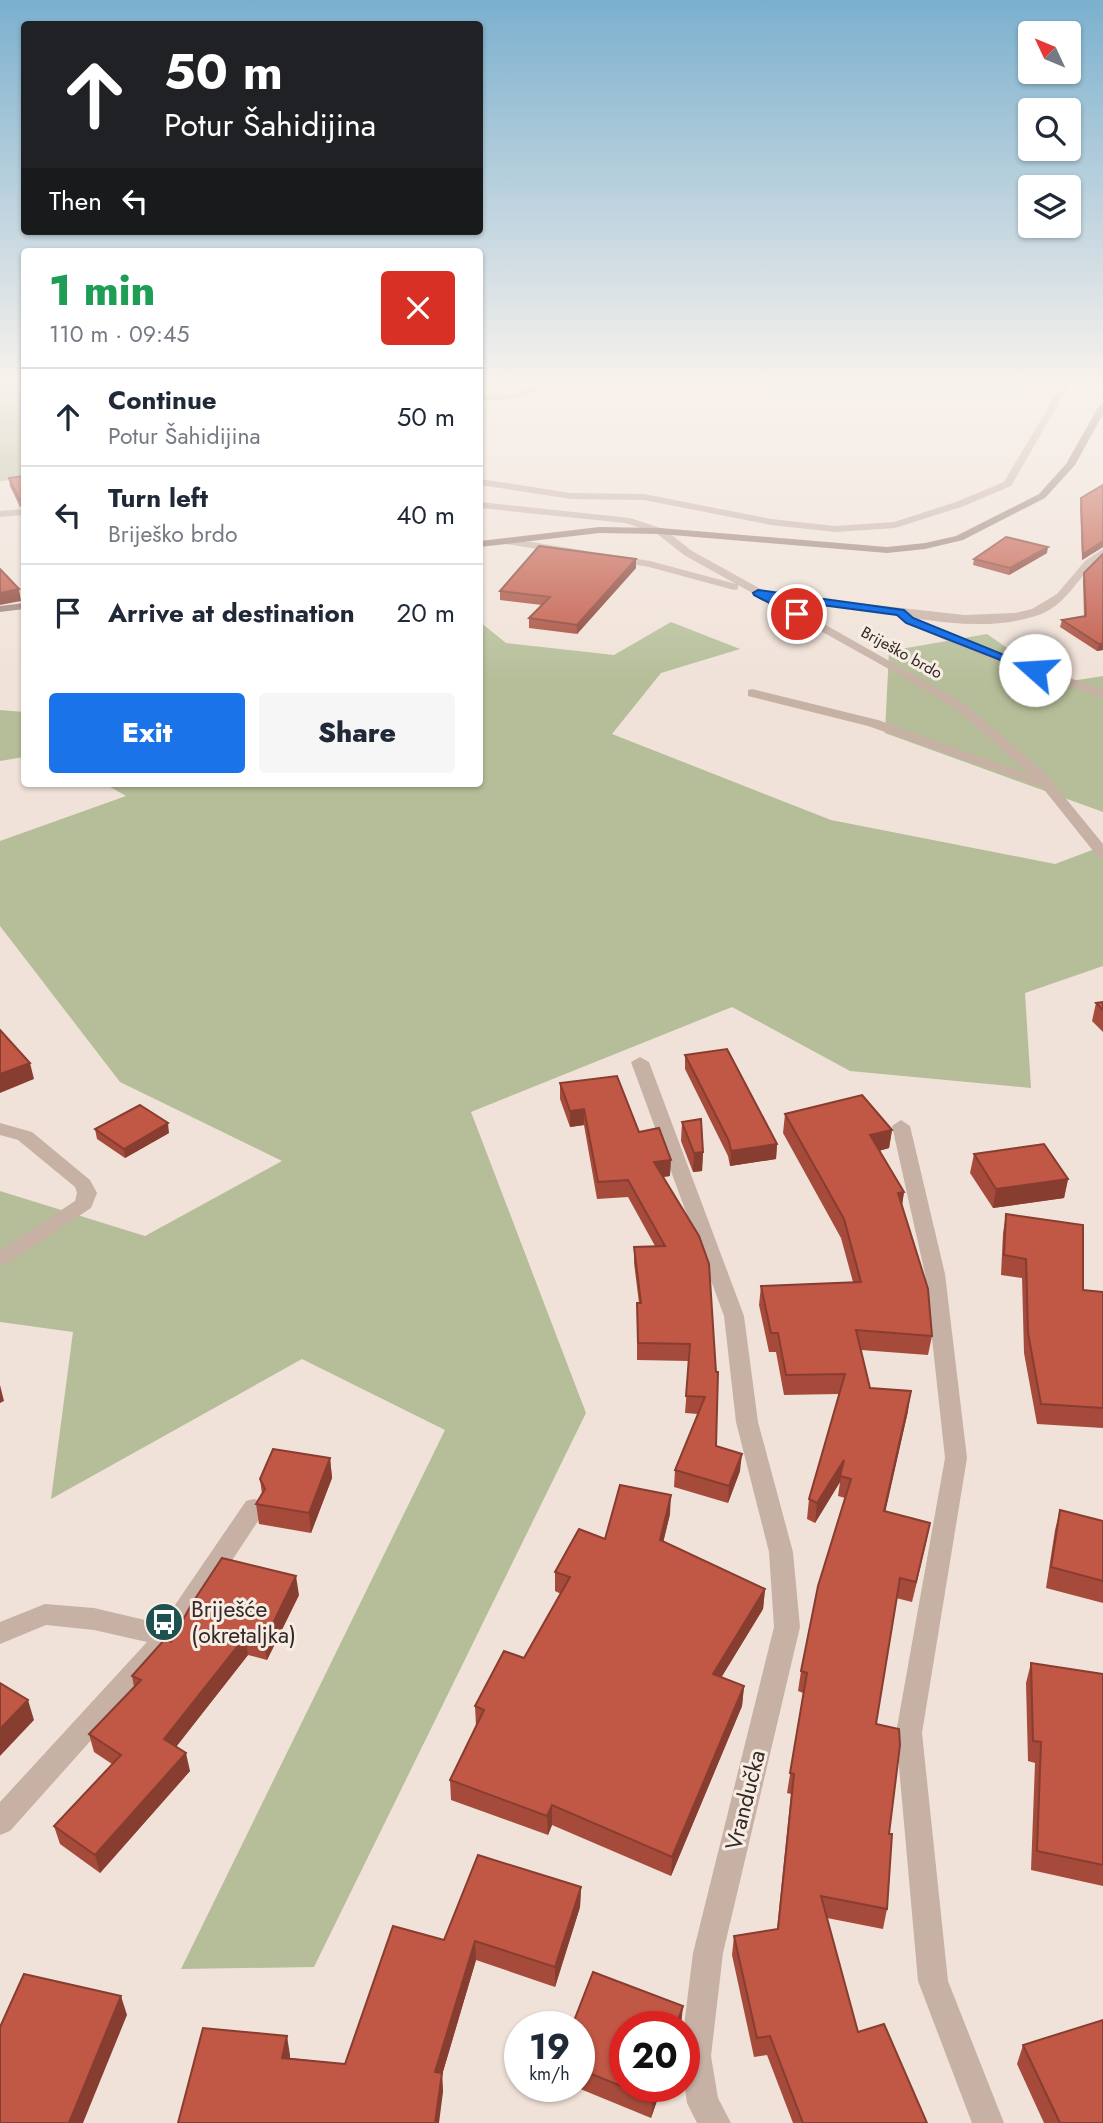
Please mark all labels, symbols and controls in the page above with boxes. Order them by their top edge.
north arrow [1018,21,1082,84]
map controls [1018,21,1081,238]
text: 50 m [164,37,283,107]
icon: ahead [49,49,140,140]
button: search [1018,98,1081,161]
text: Potur Šahidijina [164,102,376,148]
button: layers [1018,175,1081,238]
text: Then [49,182,102,220]
icon: left [116,182,154,220]
text: 1 min [49,260,155,321]
button: close [381,271,455,345]
text: 110 m · 09:45 [49,317,189,351]
text: Continue [108,381,217,419]
icon: ahead [49,398,87,436]
text: 50 m [397,398,455,436]
text: Potur Šahidijina [108,419,261,453]
text: Turn left [108,479,208,517]
icon: left [49,496,87,534]
text: 40 m [396,496,455,534]
text: Briješko brdo [108,517,237,551]
pin [767,584,827,644]
icon: arrive [49,594,87,632]
text: Arrive at destination [108,594,355,632]
text: 20 m [397,594,455,632]
icon: arrive [778,595,816,633]
street label: Briješko brdo [857,621,947,684]
position arrow [998,633,1072,707]
button: Exit [49,693,245,773]
button: Share [259,693,455,773]
place label: Briješće (okretaljka) [191,1592,296,1652]
bus stop icon: Briješće (okretaljka) [143,1601,185,1643]
street label: Vrandučka [716,1746,774,1854]
speed limit sign: 20 [609,2011,700,2102]
text: 19 [529,2022,570,2072]
text: km/h [529,2061,570,2087]

